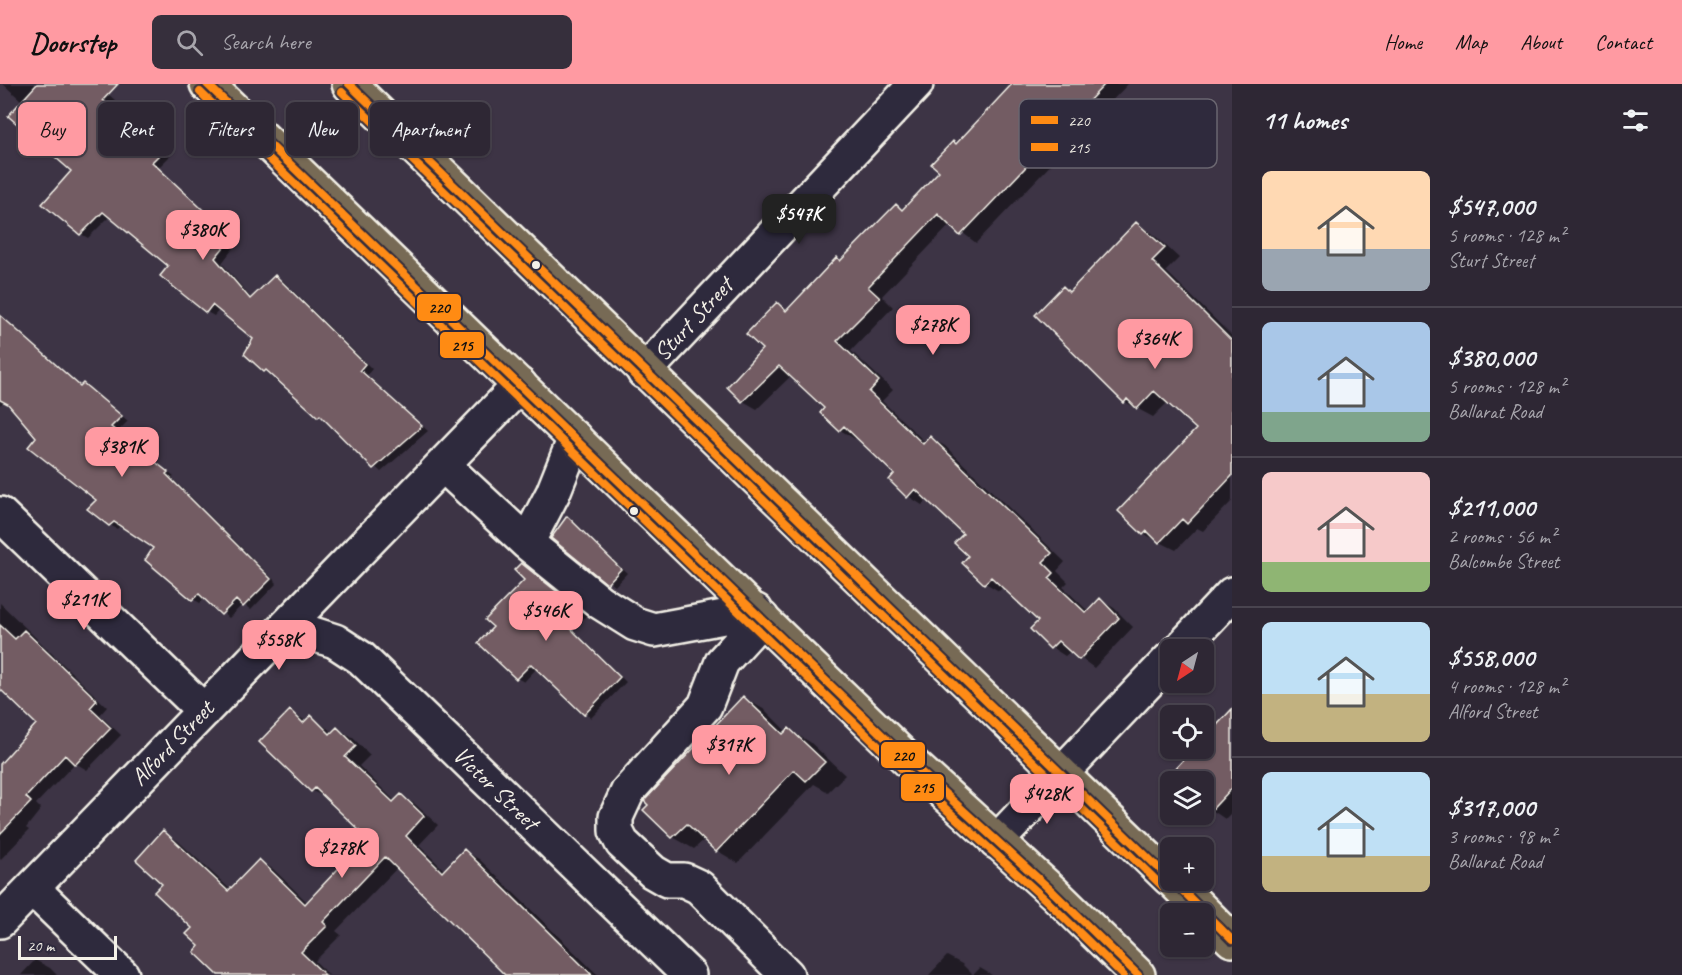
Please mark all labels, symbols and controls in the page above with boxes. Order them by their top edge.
search box [152,15,572,69]
text: Doorstep [30,25,116,60]
icon: search [173,26,206,59]
text: Search here [221,28,311,56]
text: Home [1384,29,1422,55]
text: Map [1455,29,1487,55]
text: About [1520,29,1562,55]
text: Contact [1595,29,1652,55]
legend [1019,99,1217,168]
chip: Buy [18,102,86,156]
chip: Rent [98,102,174,156]
chip: Filters [186,102,274,156]
chip: New [286,102,358,156]
chip: Apartment [370,102,490,156]
text: 11 homes [1262,104,1347,137]
icon: filters [1619,104,1652,137]
text: 220 [1068,111,1091,131]
text: 215 [1068,138,1090,158]
text: $547,000 [1448,190,1535,223]
pin: $547K [757,194,841,245]
icon: home [1310,195,1382,267]
text: $547K [776,201,822,226]
pin: $380K [161,210,245,261]
text: $380K [180,217,226,242]
text: 5 rooms · 128 m² [1448,223,1565,248]
text: Sturt Street [1448,248,1534,273]
unlabelled marker [530,259,542,271]
street label: Sturt Street [647,269,741,367]
line badge: 220 [416,293,462,322]
text: 220 [428,298,452,318]
pin: $278K [891,305,975,356]
text: $278K [910,312,956,337]
pin: $364K [1113,319,1197,370]
text: $364K [1132,326,1178,351]
line badge: 215 [439,331,485,359]
text: 215 [451,336,475,356]
text: $380,000 [1448,341,1535,374]
icon: home [1310,346,1382,418]
text: 5 rooms · 128 m² [1448,374,1565,399]
text: Ballarat Road [1448,399,1542,424]
pin: $381K [80,427,164,478]
text: $381K [99,434,145,459]
text: $211,000 [1448,491,1535,524]
icon: home [1310,496,1382,568]
unlabelled marker [628,505,640,517]
text: 2 rooms · 56 m² [1448,524,1556,549]
text: Balcombe Street [1448,549,1559,574]
pin: $211K [42,580,126,631]
text: $211K [61,587,107,612]
pin: $546K [504,591,588,642]
text: $546K [523,598,569,623]
pin: $558K [237,620,321,671]
text: $558K [256,627,302,652]
north arrow [1160,639,1214,693]
map controls [1160,639,1214,957]
text: $558,000 [1448,641,1534,674]
icon: home [1310,646,1382,718]
text: 4 rooms · 128 m² [1448,674,1565,699]
street label: Alford Street [124,693,221,792]
text: Alford Street [1448,699,1537,724]
button: locate [1160,705,1214,759]
pin: $317K [687,725,771,776]
text: $317K [706,732,752,757]
street label: Victor Street [447,740,547,838]
line badge: 220 [880,741,926,769]
text: 220 [892,746,916,766]
button: layers [1160,771,1214,825]
line badge: 215 [900,773,945,802]
pin: $428K [1005,774,1089,825]
text: 215 [912,778,936,798]
text: $428K [1024,781,1070,806]
text: $317,000 [1448,791,1535,824]
icon: home [1310,796,1382,868]
text: 3 rooms · 98 m² [1448,824,1556,849]
pin: $278K [300,828,384,879]
text: $278K [319,835,365,860]
button: + [1160,837,1214,891]
text: Ballarat Road [1448,849,1542,874]
button: − [1160,903,1214,957]
scale bar [18,933,117,960]
text: 20 m [27,936,54,956]

